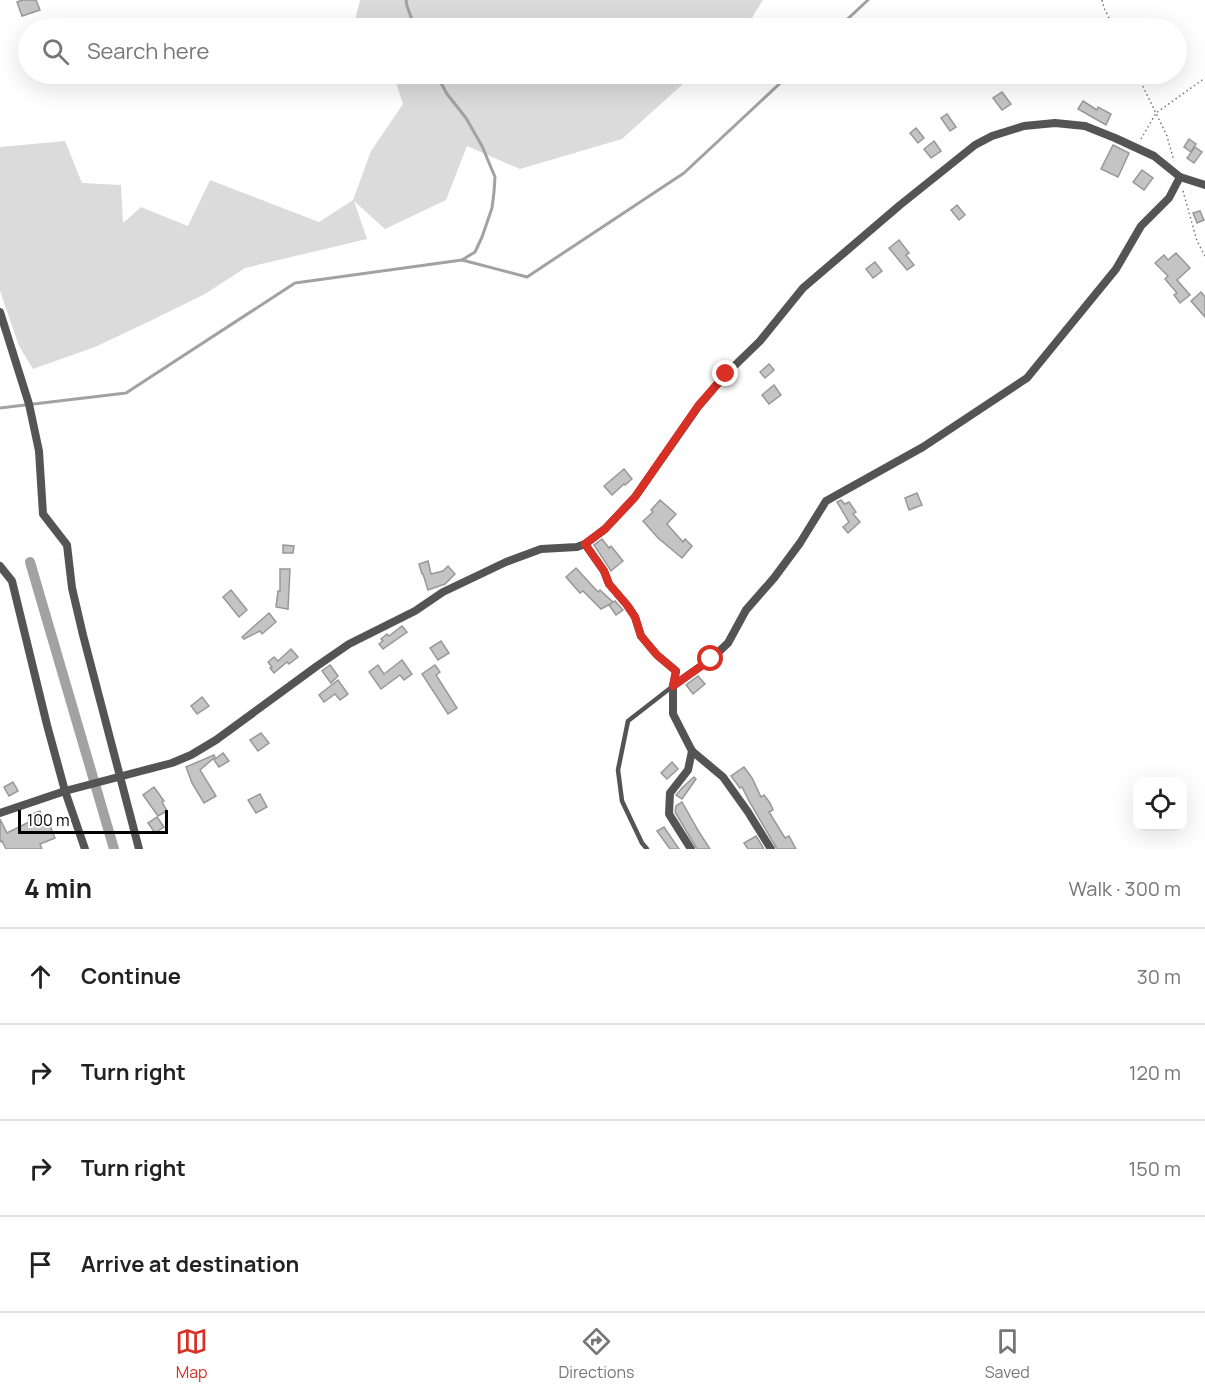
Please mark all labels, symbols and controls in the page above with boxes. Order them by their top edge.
search box [18,18,1187,84]
icon: search [39,35,72,68]
text: Search here [87,36,209,66]
route end [712,360,738,386]
route start [697,645,723,671]
map controls [1133,777,1187,831]
button: locate [1133,777,1187,831]
scale bar [18,807,168,834]
text: 100 m [27,809,70,831]
text: 4 min [24,870,92,906]
text: Walk · 300 m [1069,875,1181,902]
icon: ahead [24,960,57,993]
text: Continue [81,961,181,991]
text: 30 m [1137,963,1181,990]
icon: right [24,1056,57,1089]
text: Turn right [81,1057,186,1087]
text: 120 m [1129,1059,1181,1086]
icon: right [24,1152,57,1185]
text: Turn right [81,1153,186,1183]
text: 150 m [1128,1155,1181,1182]
icon: arrive [24,1248,57,1281]
text: Arrive at destination [81,1249,299,1279]
tab: Map [175,1325,208,1383]
tab: Directions [559,1325,634,1383]
tab: Saved [985,1325,1030,1383]

